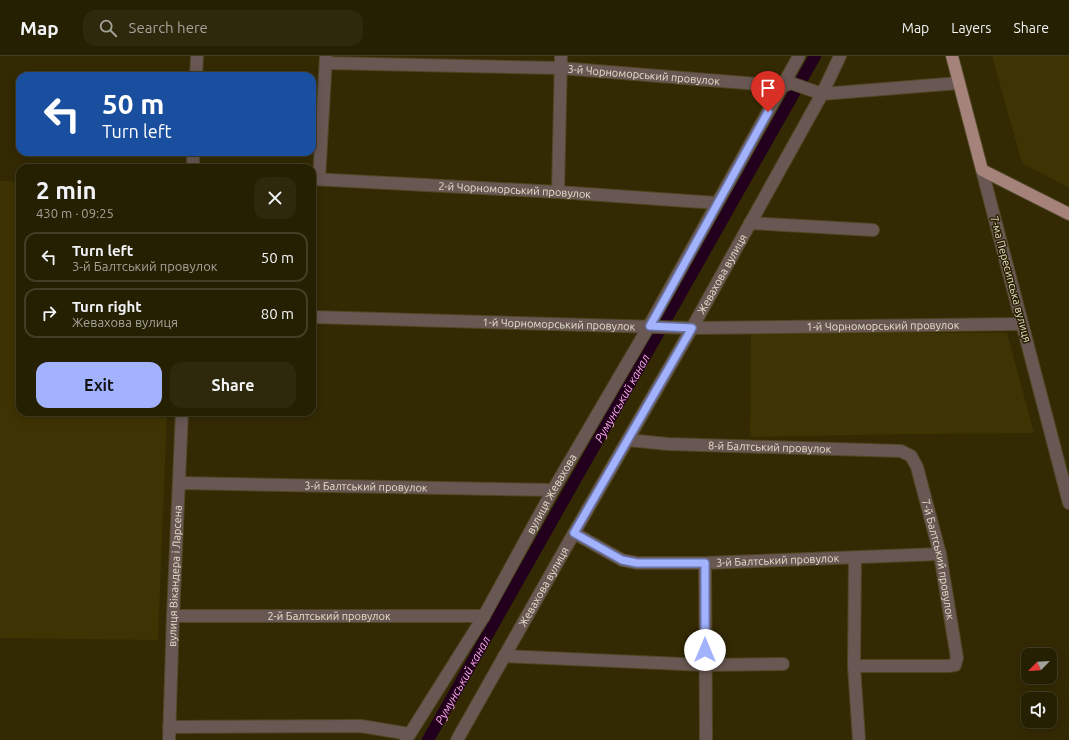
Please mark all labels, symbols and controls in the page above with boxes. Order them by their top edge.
search box [83,10,363,46]
text: Map [20,17,59,39]
icon: search [97,17,119,39]
text: Search here [129,19,208,36]
text: Map [902,20,929,36]
text: Layers [951,20,991,36]
text: Share [1013,20,1049,36]
street label: 3-й Чорноморський провулок [567,63,721,87]
pin [751,71,785,112]
icon: arrive [757,77,779,99]
icon: left [36,88,88,140]
text: 50 m [102,88,164,119]
text: Turn left [102,121,172,141]
text: 2 min [36,177,97,204]
button: close [254,177,296,219]
street label: 2-й Чорноморський провулок [438,180,592,200]
text: 430 m · 09:25 [36,206,114,220]
street label: 7-ма Пересипська вулиця [988,214,1034,344]
street label: Жевахова вулиця [695,232,749,316]
text: Turn left [72,242,133,259]
icon: left [38,246,60,268]
text: 50 m [261,249,294,266]
text: 3-й Балтський провулок [72,259,217,273]
text: Turn right [72,298,142,315]
icon: right [38,302,60,324]
text: 80 m [261,305,294,322]
text: Жевахова вулиця [72,315,178,329]
street label: 1-й Чорноморський провулок [482,316,636,332]
street label: 1-й Чорноморський провулок [806,319,960,333]
water label: Румунський канал [591,351,652,444]
button: Exit [36,362,162,408]
button: Share [170,362,296,408]
street label: 8-й Балтський провулок [708,439,832,455]
street label: вулиця Жевахова [524,452,579,536]
street label: 3-й Балтський провулок [304,479,428,494]
street label: 7-й Балтський провулок [920,498,957,621]
street label: вулиця Вікандера і Ларсена [166,505,184,647]
street label: Жевахова вулиця [516,545,571,629]
street label: 3-й Балтський провулок [716,552,840,569]
street label: 2-й Балтський провулок [267,610,391,622]
position arrow [684,629,726,671]
water label: Румунський канал [432,633,492,726]
north arrow [1021,648,1057,684]
map controls [1021,648,1057,728]
button: sound [1021,692,1057,728]

